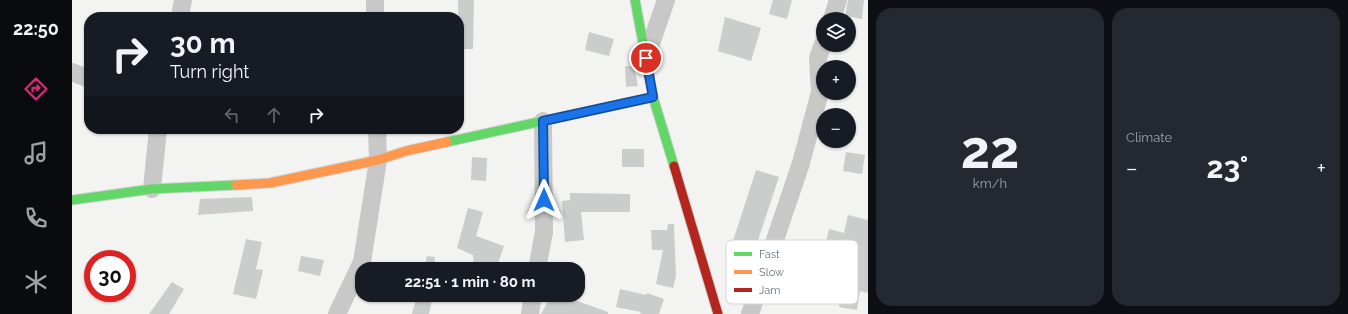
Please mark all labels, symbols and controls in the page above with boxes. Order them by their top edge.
map controls [816,12,856,148]
button: layers [816,12,856,52]
text: 22:50 [13,18,59,39]
text: 30 m [170,27,236,60]
icon: right [104,28,156,80]
pin [629,41,663,75]
icon: arrive [635,47,657,69]
button: + [816,60,856,100]
text: Turn right [170,61,249,82]
icon: directions [22,75,50,103]
icon: left [221,104,243,126]
icon: ahead [263,104,285,126]
icon: right [305,104,327,126]
button: − [816,108,856,148]
text: 22 [961,119,1019,180]
text: Climate [1126,130,1172,145]
icon: music [22,139,50,167]
text: 23° [1206,150,1248,185]
text: − [1126,155,1138,181]
text: + [1317,155,1326,181]
text: km/h [973,176,1007,191]
position arrow [523,179,565,221]
icon: phone [22,204,50,232]
legend [726,240,858,304]
text: Fast [759,248,780,261]
speed limit sign: 30 [84,250,136,302]
text: Slow [759,266,784,279]
icon: climate [22,268,50,296]
text: 22:51 · 1 min · 80 m [404,273,536,291]
text: Jam [759,284,780,297]

